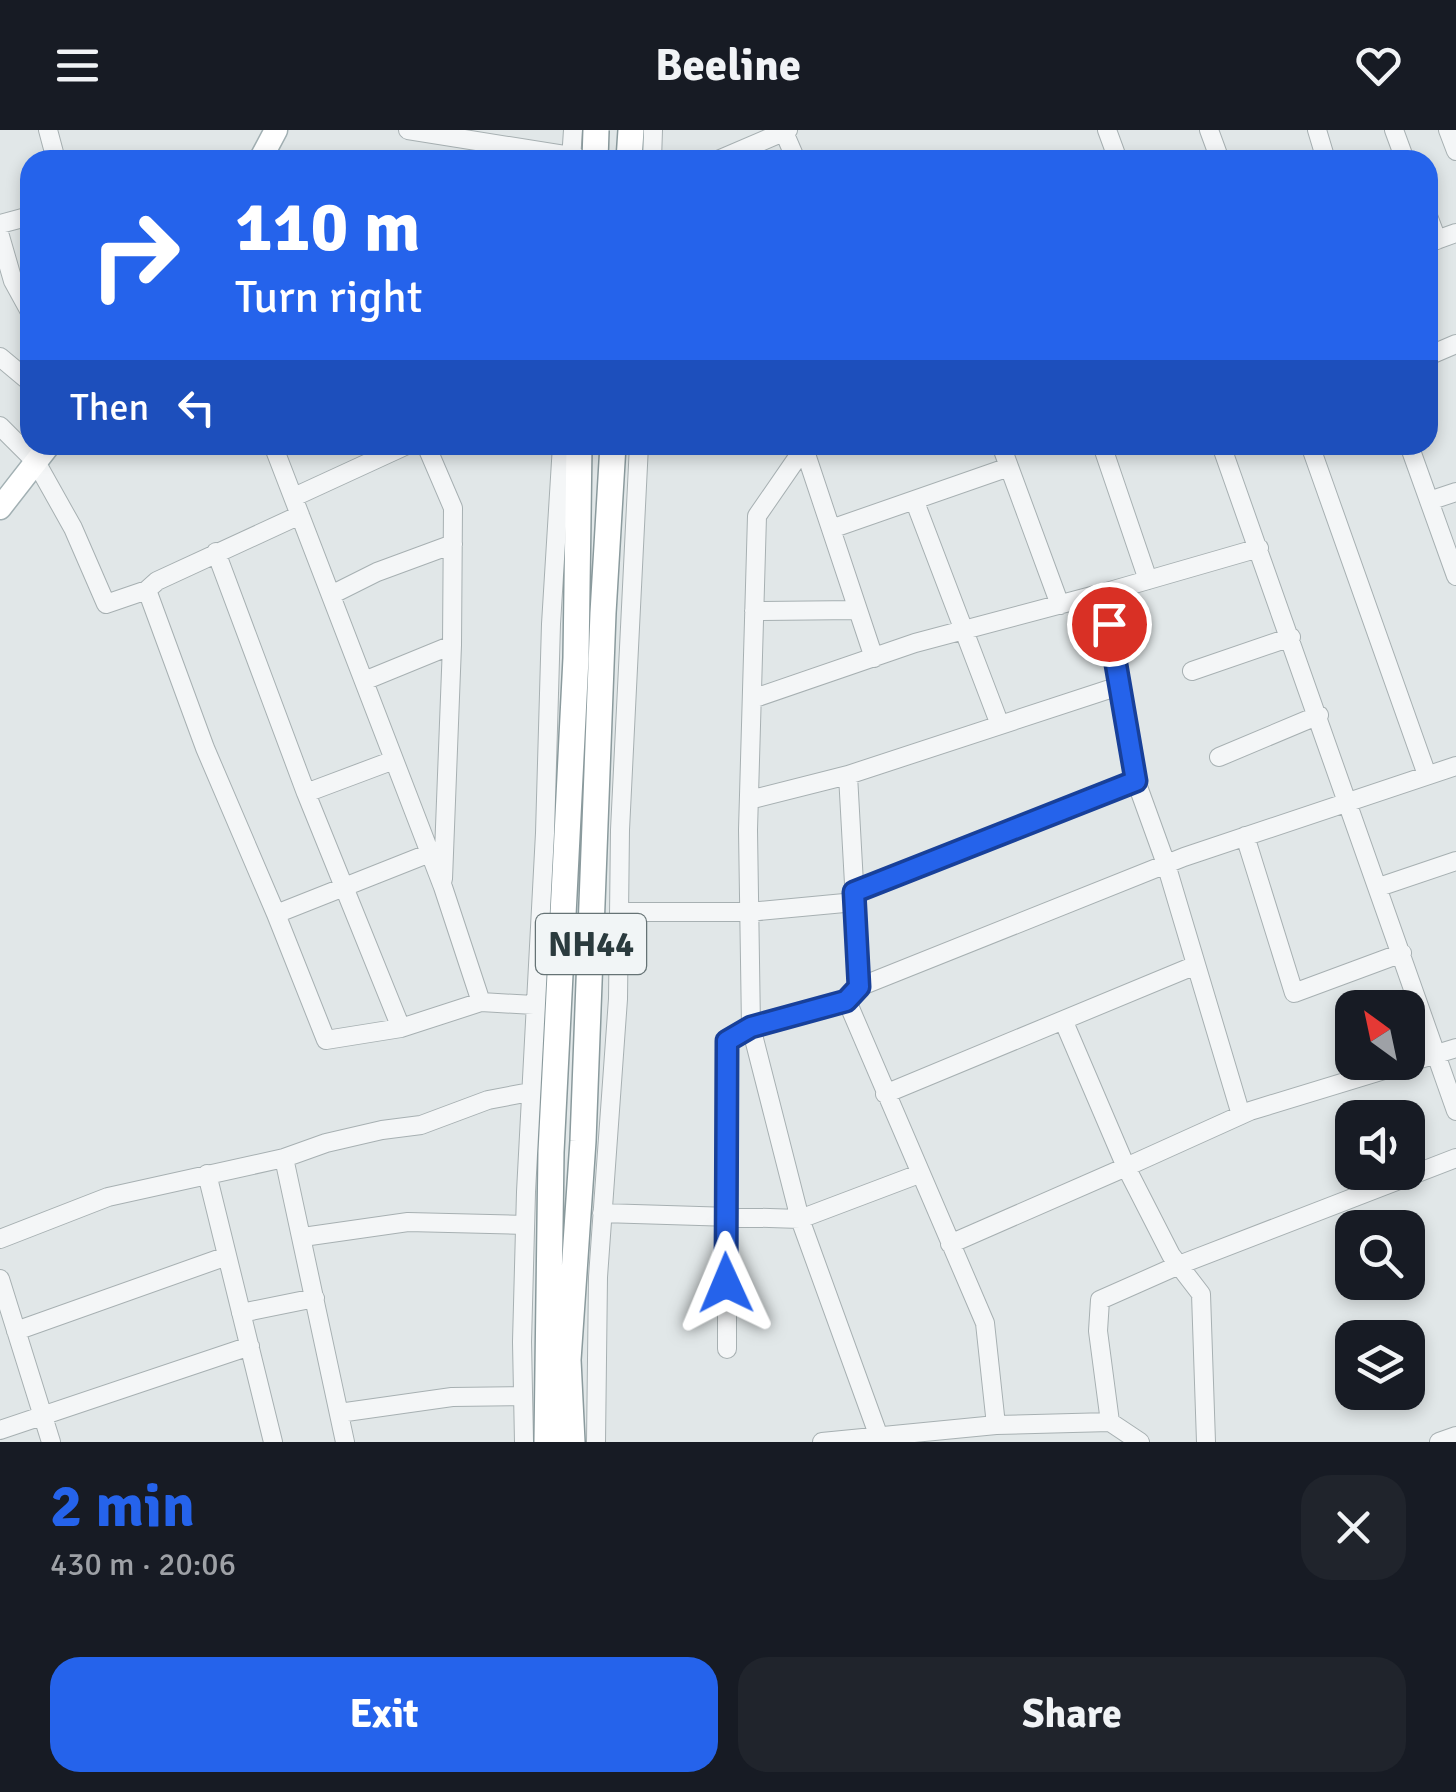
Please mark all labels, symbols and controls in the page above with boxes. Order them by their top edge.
icon: menu [50,38,105,93]
text: Beeline [655,38,801,93]
icon: heart [1351,38,1406,93]
text: 110 m [235,184,420,270]
icon: right [70,190,200,320]
text: Turn right [235,270,423,325]
icon: left [169,380,224,435]
text: Then [70,384,149,431]
pin [1067,582,1152,667]
icon: arrive [1082,597,1137,652]
road number: NH44 [536,914,646,974]
north arrow [1335,990,1425,1080]
map controls [1335,990,1425,1410]
button: sound [1335,1100,1425,1190]
button: search [1335,1210,1425,1300]
position arrow [674,1231,778,1335]
button: layers [1335,1320,1425,1410]
text: 2 min [50,1470,195,1544]
button: close [1301,1475,1406,1580]
text: 430 m · 20:06 [50,1545,236,1584]
button: Exit [50,1657,718,1772]
button: Share [738,1657,1406,1772]

